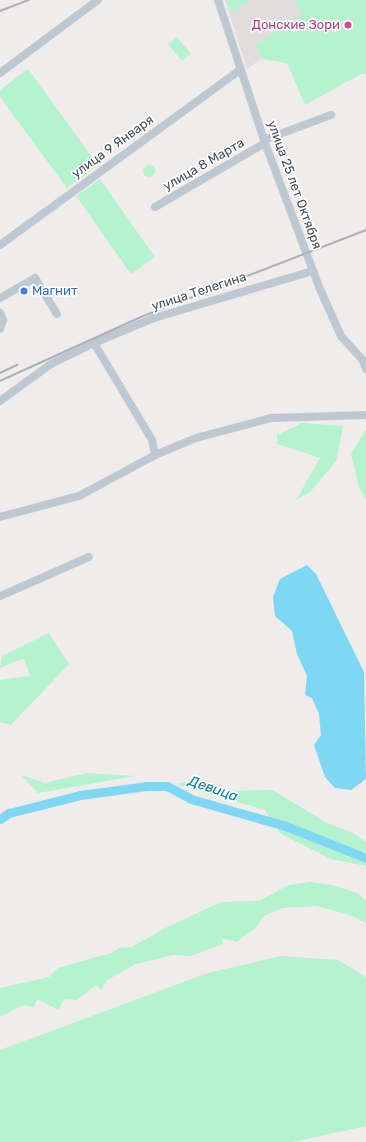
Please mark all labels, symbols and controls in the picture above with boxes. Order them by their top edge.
place label: Донские Зори [252,17,340,33]
marker: Донские Зори [343,20,353,30]
street label: улица 9 Января [69,112,157,182]
street label: улица 25 лет Октября [263,119,325,251]
street label: улица 8 Марта [161,135,247,195]
street label: улица Телегина [150,269,248,315]
place label: Магнит [32,283,78,299]
marker: Магнит [19,286,29,296]
water label: Девица [186,773,240,805]

